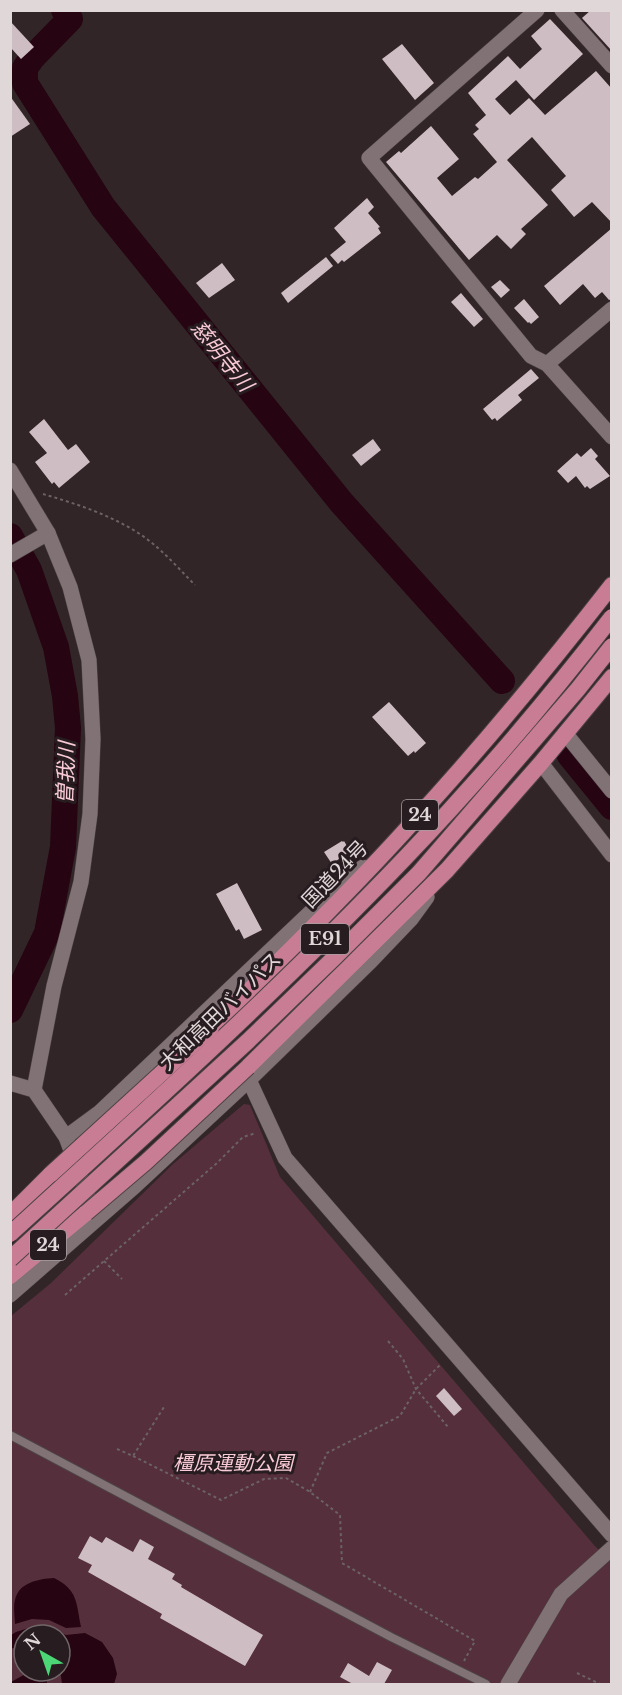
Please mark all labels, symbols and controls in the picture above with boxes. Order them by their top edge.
water label: 慈明寺川 [185,315,260,398]
water label: 曽我川 [52,739,80,805]
road number: 24 [402,800,438,830]
street label: 国道24号 [297,835,373,913]
road number: E91 [301,924,349,954]
street label: 大和高田バイパス [154,947,286,1075]
road number: 24 [30,1230,66,1260]
park label: 橿原運動公園 [173,1451,296,1475]
north arrow [12,1623,72,1683]
text: N [20,1629,45,1654]

